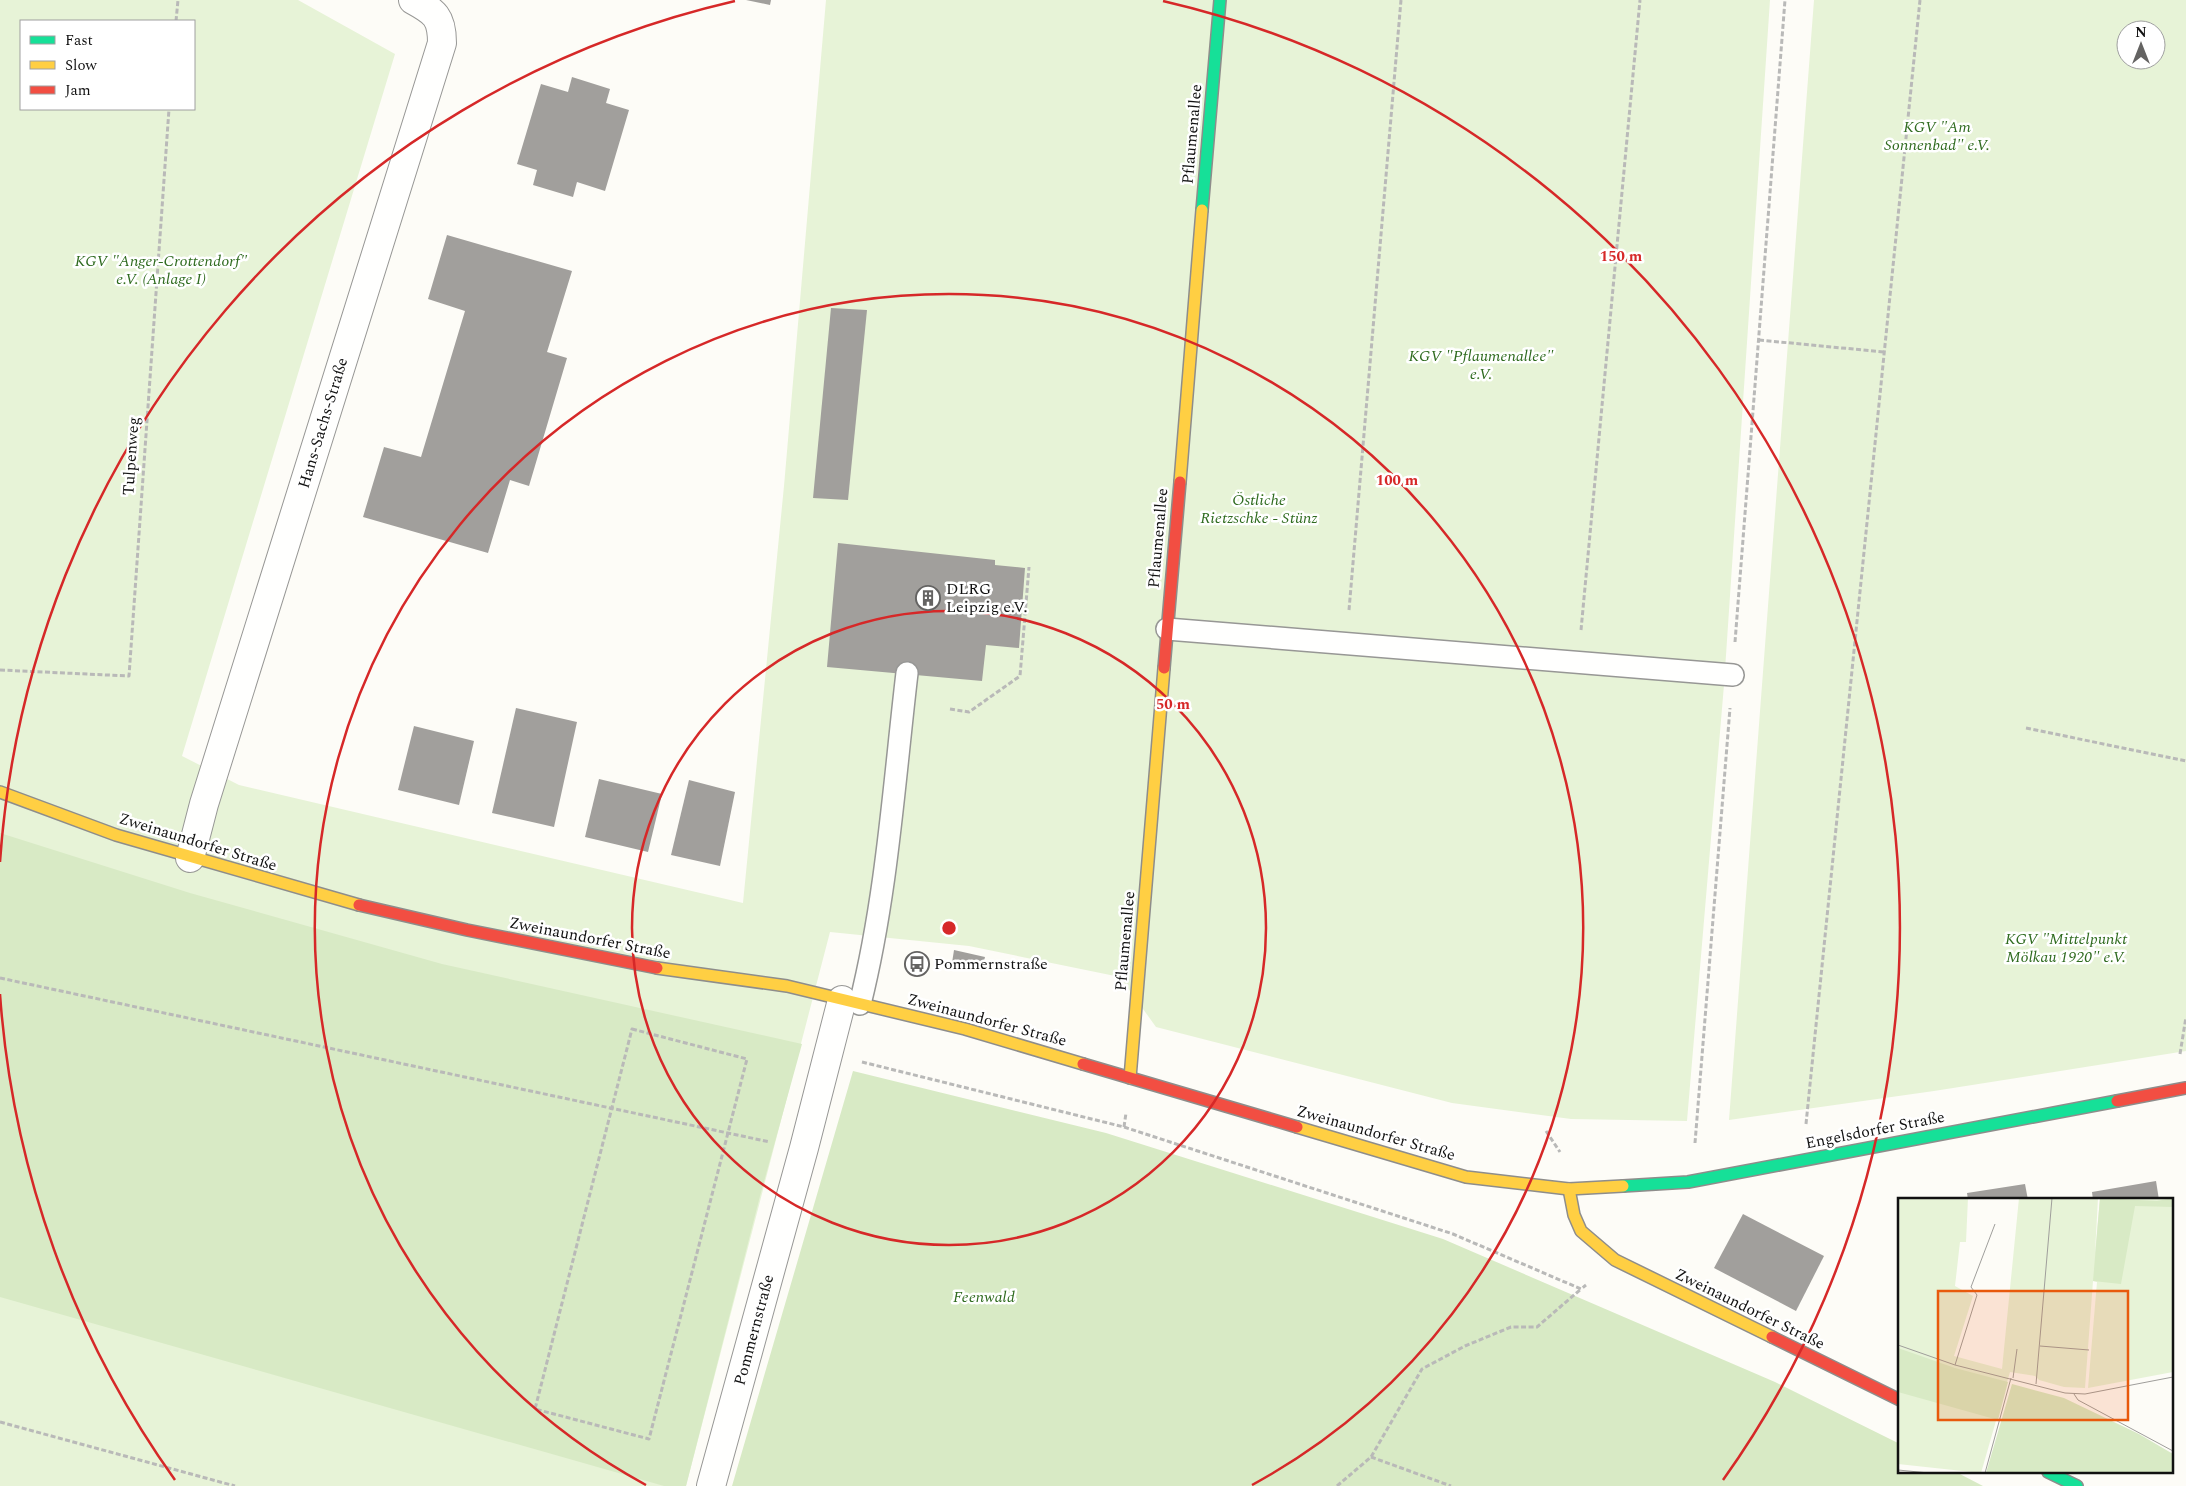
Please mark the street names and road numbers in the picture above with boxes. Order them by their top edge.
street label: Pflaumenallee [1176,83,1208,185]
street label: Hans-Sachs-Straße [292,355,354,491]
street label: Tulpenweg [116,416,146,496]
street label: Pflaumenallee [1142,487,1174,589]
street label: Zweinaundorfer Straße [116,807,280,877]
street label: Pflaumenallee [1109,890,1141,992]
street label: Zweinaundorfer Straße [507,911,673,965]
street label: Zweinaundorfer Straße [905,987,1069,1053]
street label: Zweinaundorfer Straße [1294,1099,1458,1167]
street label: Engelsdorfer Straße [1803,1105,1947,1155]
street label: Zweinaundorfer Straße [1671,1262,1829,1356]
street label: Pommernstraße [728,1272,780,1388]

